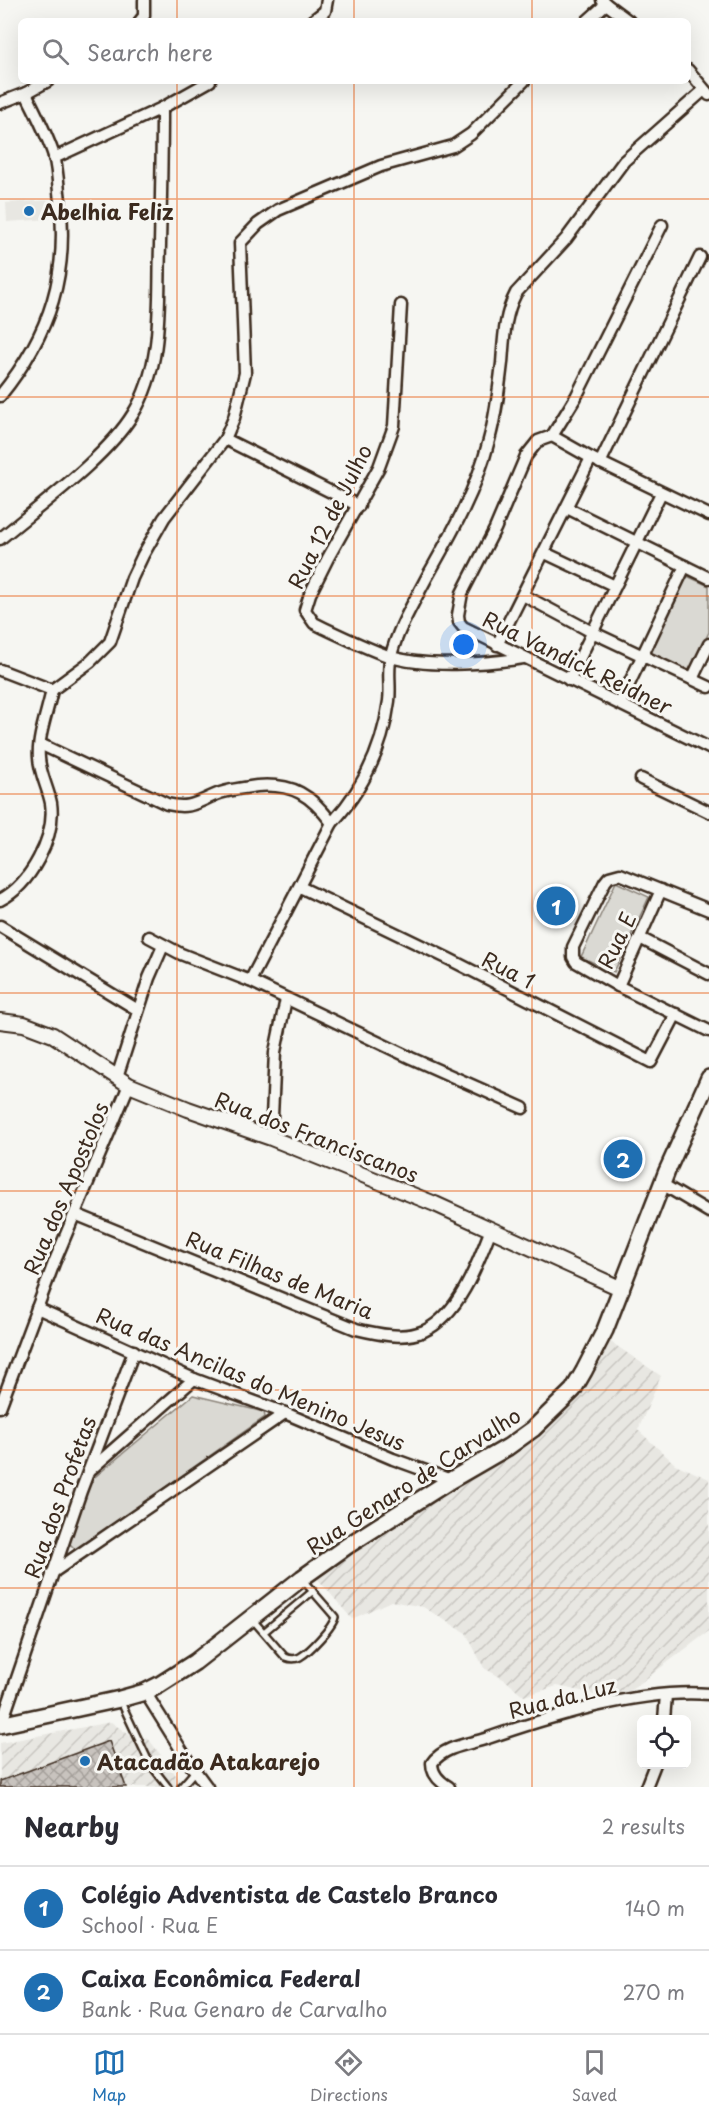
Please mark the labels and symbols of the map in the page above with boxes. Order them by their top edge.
place label: Abelhia Feliz [41,195,174,227]
marker: Abelhia Feliz [22,204,36,218]
street label: Rua 12 de Julho [279,438,379,594]
street label: Rua Vandick Reidner [478,602,679,722]
your location [449,630,478,659]
pin: 1 [536,884,576,928]
street label: Rua E [589,906,643,974]
street label: Rua 1 [477,942,541,996]
street label: Rua dos Franciscanos [211,1082,423,1190]
street label: Rua dos Apostolos [14,1097,116,1279]
pin: 2 [604,1136,642,1182]
street label: Rua Filhas de Maria [181,1222,379,1327]
street label: Rua das Ancilas do Menino Jesus [91,1298,411,1458]
street label: Rua Genaro de Carvalho [299,1398,527,1562]
street label: Rua dos Profetas [15,1412,103,1582]
street label: Rua da Luz [505,1668,619,1726]
place label: Atacadão Atakarejo [97,1745,320,1777]
marker: Atacadão Atakarejo [78,1754,92,1768]

